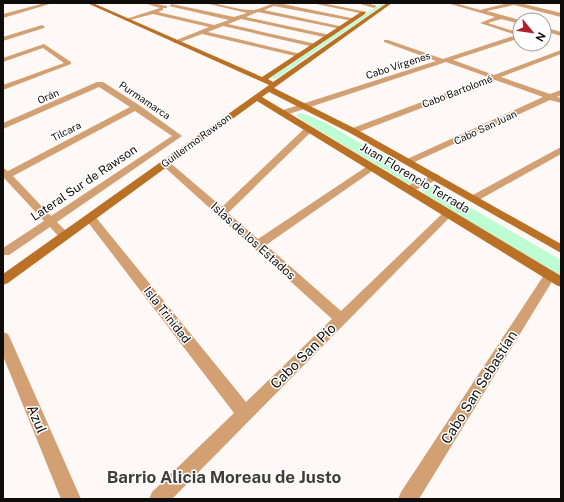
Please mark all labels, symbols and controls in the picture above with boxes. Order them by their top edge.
north arrow [512,12,552,52]
text: N [533,30,548,44]
street label: Cabo Vírgenes [364,49,432,81]
street label: Cabo Bartolomé [420,72,494,110]
street label: Purmamarca [117,78,173,122]
street label: Orán [35,86,61,106]
street label: Cabo San Juan [452,107,518,147]
street label: Guillermo Rawson [159,110,234,169]
street label: Tilcara [49,119,83,143]
street label: Juan Florencio Terrada [358,140,472,216]
street label: Lateral Sur de Rawson [28,142,140,224]
street label: Islas de los Estados [208,199,298,283]
street label: Isla Trinidad [141,284,193,346]
street label: Cabo San Pío [267,320,339,392]
street label: Cabo San Sebastían [438,328,520,446]
street label: Azul [24,402,50,436]
district label: Barrio Alicia Moreau de Justo [107,467,342,487]

